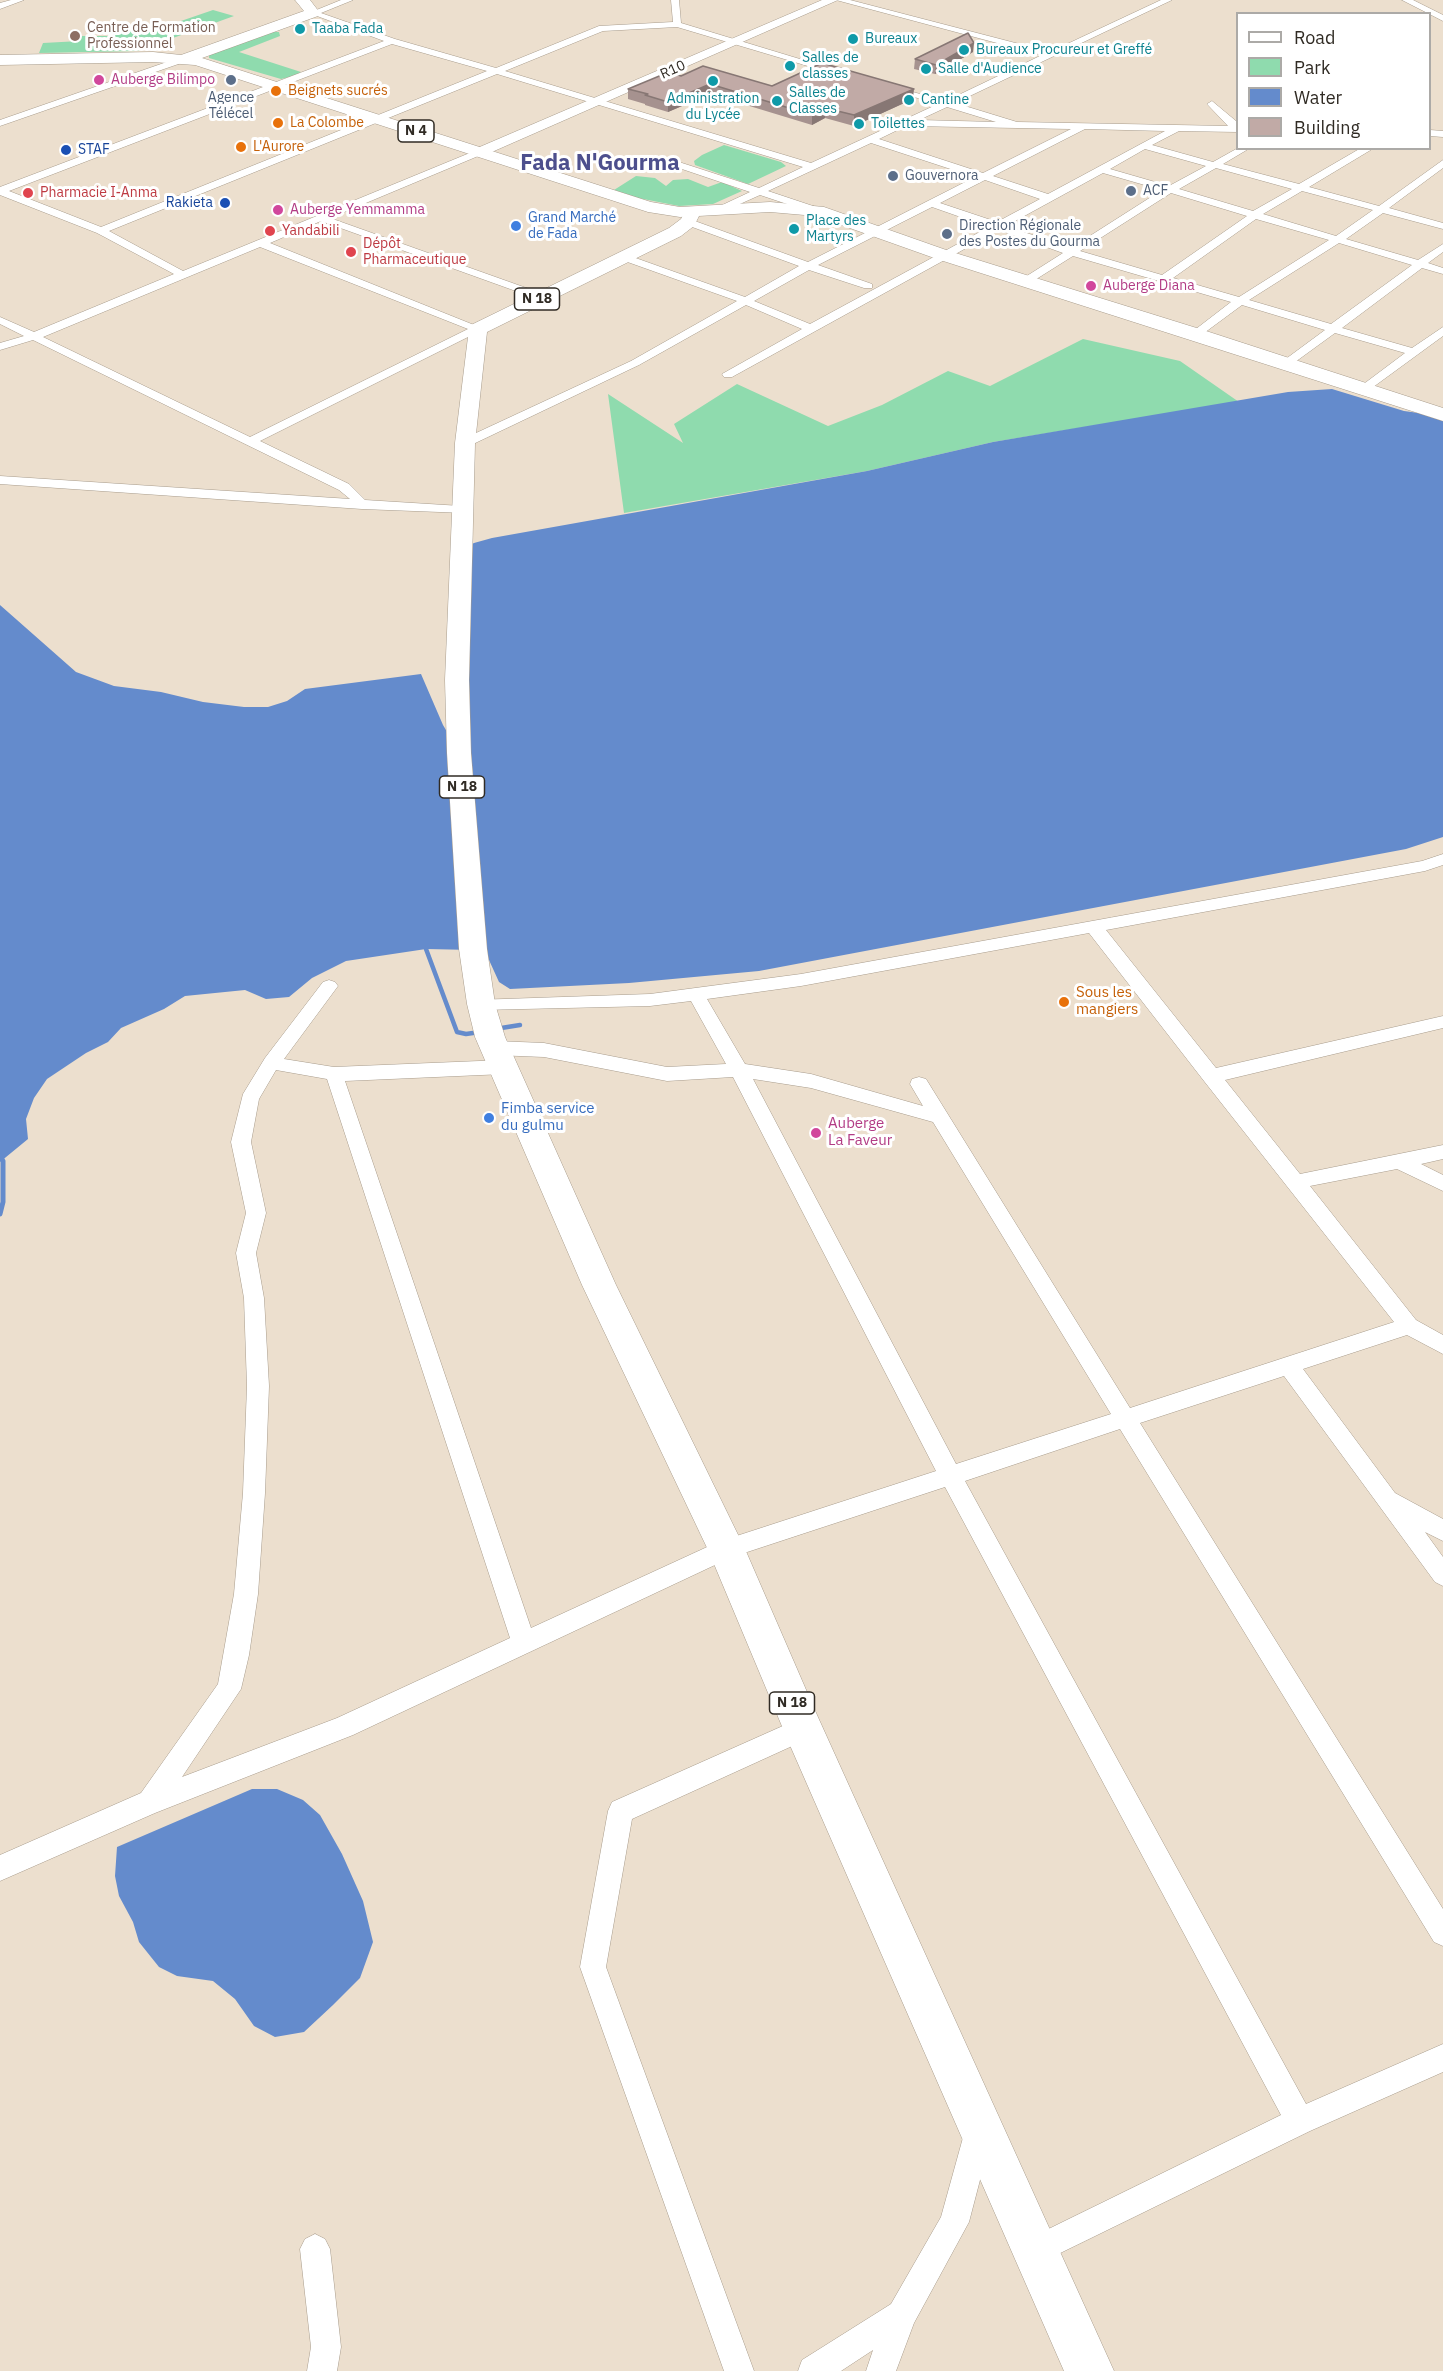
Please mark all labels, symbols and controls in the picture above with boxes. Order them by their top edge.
legend [1236,12,1431,150]
place label: Centre de Formation Professionnel [87,20,216,52]
place label: Taaba Fada [312,21,383,37]
marker: Taaba Fada [293,22,307,36]
text: Road [1294,26,1335,49]
marker: Centre de Formation Professionnel [68,29,82,43]
place label: Bureaux [865,31,917,47]
marker: Bureaux [846,32,860,46]
place label: Bureaux Procureur et Greffé [976,42,1152,58]
marker: Bureaux Procureur et Greffé [957,43,971,57]
place label: Salles de classes [802,50,859,82]
text: Park [1294,56,1330,79]
street label: R10 [658,57,688,83]
marker: Salles de classes [783,59,797,73]
place label: Salle d'Audience [938,61,1042,77]
marker: Salle d'Audience [919,62,933,76]
place label: Auberge Bilimpo [111,72,215,88]
marker: Auberge Bilimpo [92,73,106,87]
marker: Agence Télécel [224,73,238,87]
marker: Administration du Lycée [706,74,720,88]
place label: Beignets sucrés [288,83,388,99]
marker: Beignets sucrés [269,84,283,98]
place label: Salles de Classes [789,85,846,118]
text: Water [1294,86,1342,109]
place label: Agence Télécel [208,90,254,122]
place label: Administration du Lycée [667,91,759,124]
place label: Cantine [921,92,969,108]
marker: Cantine [902,93,916,107]
marker: Salles de Classes [770,94,784,108]
place label: La Colombe [290,115,364,131]
marker: La Colombe [271,116,285,130]
place label: Toilettes [871,116,925,132]
text: Building [1294,116,1360,139]
marker: Toilettes [852,117,866,131]
road number: N 4 [398,120,434,142]
place label: L'Aurore [253,139,304,155]
marker: L'Aurore [234,140,248,154]
place label: STAF [78,142,110,158]
marker: STAF [59,143,73,157]
district label: Fada N'Gourma [520,151,680,177]
place label: Gouvernora [905,168,978,184]
marker: Gouvernora [886,169,900,183]
place label: ACF [1143,183,1168,199]
marker: ACF [1124,184,1138,198]
place label: Pharmacie I-Anma [40,185,157,201]
marker: Pharmacie I-Anma [21,186,35,200]
place label: Rakieta [166,195,213,211]
marker: Rakieta [218,196,232,210]
place label: Auberge Yemmamma [290,202,425,218]
marker: Auberge Yemmamma [271,203,285,217]
place label: Grand Marché de Fada [528,210,616,243]
place label: Place des Martyrs [806,213,866,246]
place label: Direction Régionale des Postes du Gourma [959,218,1100,250]
marker: Grand Marché de Fada [509,219,523,233]
marker: Place des Martyrs [787,222,801,236]
place label: Yandabili [282,223,340,239]
marker: Yandabili [263,224,277,238]
marker: Direction Régionale des Postes du Gourma [940,227,954,241]
place label: Dépôt Pharmaceutique [363,236,467,268]
marker: Dépôt Pharmaceutique [344,245,358,259]
place label: Auberge Diana [1103,278,1195,294]
marker: Auberge Diana [1084,279,1098,293]
road number: N 18 [514,288,560,310]
road number: N 18 [440,776,484,798]
place label: Sous les mangiers [1076,984,1138,1019]
marker: Sous les mangiers [1057,995,1071,1009]
place label: Fimba service du gulmu [501,1100,594,1135]
marker: Fimba service du gulmu [482,1111,496,1125]
place label: Auberge La Faveur [828,1115,892,1150]
marker: Auberge La Faveur [809,1126,823,1140]
road number: N 18 [770,1692,814,1714]

